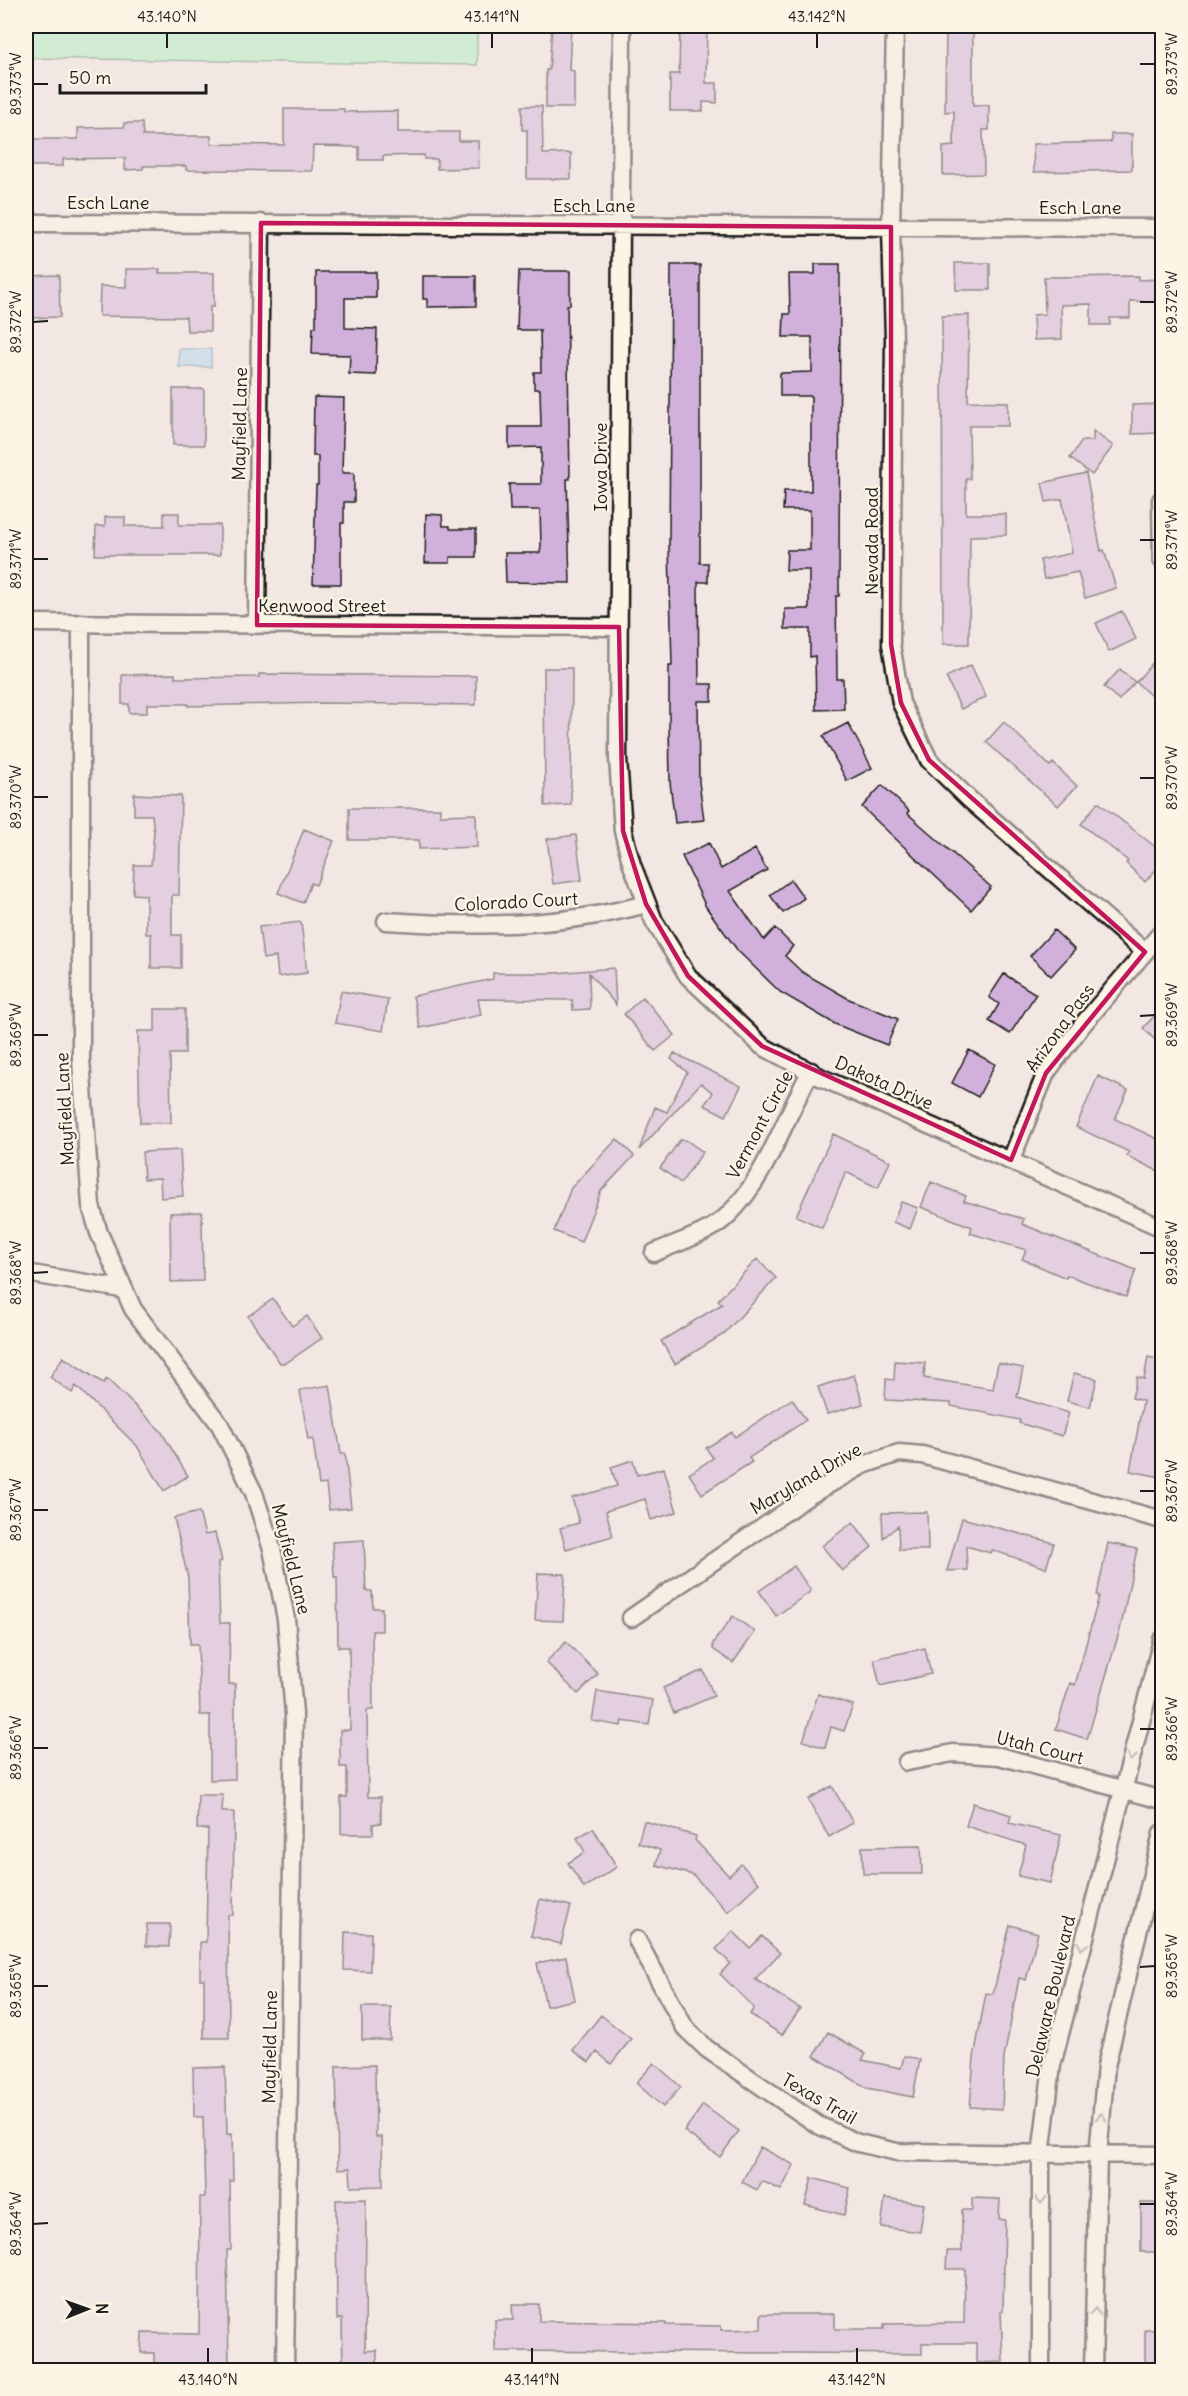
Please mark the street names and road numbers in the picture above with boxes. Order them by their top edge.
street label: Esch Lane [67,191,149,214]
street label: Esch Lane [553,194,635,217]
street label: Esch Lane [1039,196,1121,219]
street label: Mayfield Lane [227,367,252,481]
street label: Iowa Drive [589,423,612,511]
street label: Nevada Road [860,486,883,595]
street label: Kenwood Street [258,594,386,617]
street label: Colorado Court [453,887,578,916]
street label: Arizona Pass [1020,979,1099,1076]
street label: Dakota Drive [831,1051,937,1114]
street label: Mayfield Lane [50,1052,79,1166]
street label: Vermont Circle [721,1066,798,1183]
street label: Maryland Drive [746,1437,865,1520]
street label: Mayfield Lane [267,1501,316,1617]
street label: Utah Court [994,1726,1086,1769]
street label: Delaware Boulevard [1021,1913,1080,2079]
street label: Mayfield Lane [257,1990,282,2104]
street label: Texas Trail [778,2068,861,2129]

